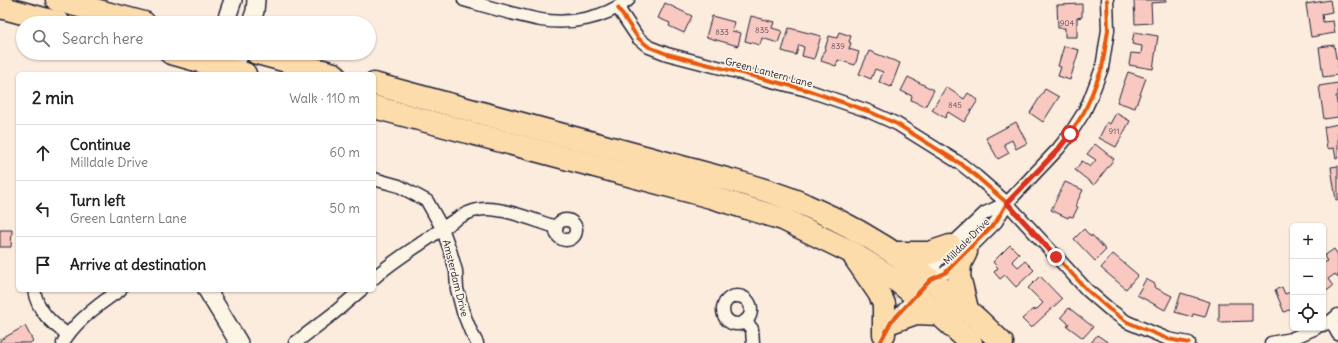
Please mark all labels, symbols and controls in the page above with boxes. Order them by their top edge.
search box [16,16,376,60]
house number: 904 [1060,18,1075,28]
house number: 835 [755,25,769,35]
icon: search [30,27,52,49]
house number: 833 [715,27,729,37]
text: Search here [62,29,143,48]
house number: 839 [831,41,845,51]
street label: Green Lantern Lane [724,55,814,90]
text: 2 min [32,87,74,109]
text: Walk · 110 m [289,90,360,107]
house number: 845 [948,100,962,110]
route start [1061,125,1079,143]
house number: 911 [1109,126,1119,136]
text: Continue [70,135,131,154]
icon: ahead [32,142,54,164]
text: 60 m [329,144,360,161]
text: Milldale Drive [70,154,148,171]
text: Turn left [70,191,125,210]
icon: left [32,198,54,220]
text: 50 m [329,200,360,217]
text: Green Lantern Lane [70,210,187,227]
street label: Milldale Drive [941,216,992,267]
map controls [1290,223,1326,331]
button: + [1290,223,1326,259]
street label: Amsterdam Drive [440,238,471,318]
route end [1047,248,1065,266]
icon: arrive [32,254,54,276]
text: Arrive at destination [70,255,206,274]
button: − [1290,259,1326,295]
button: locate [1290,295,1326,331]

